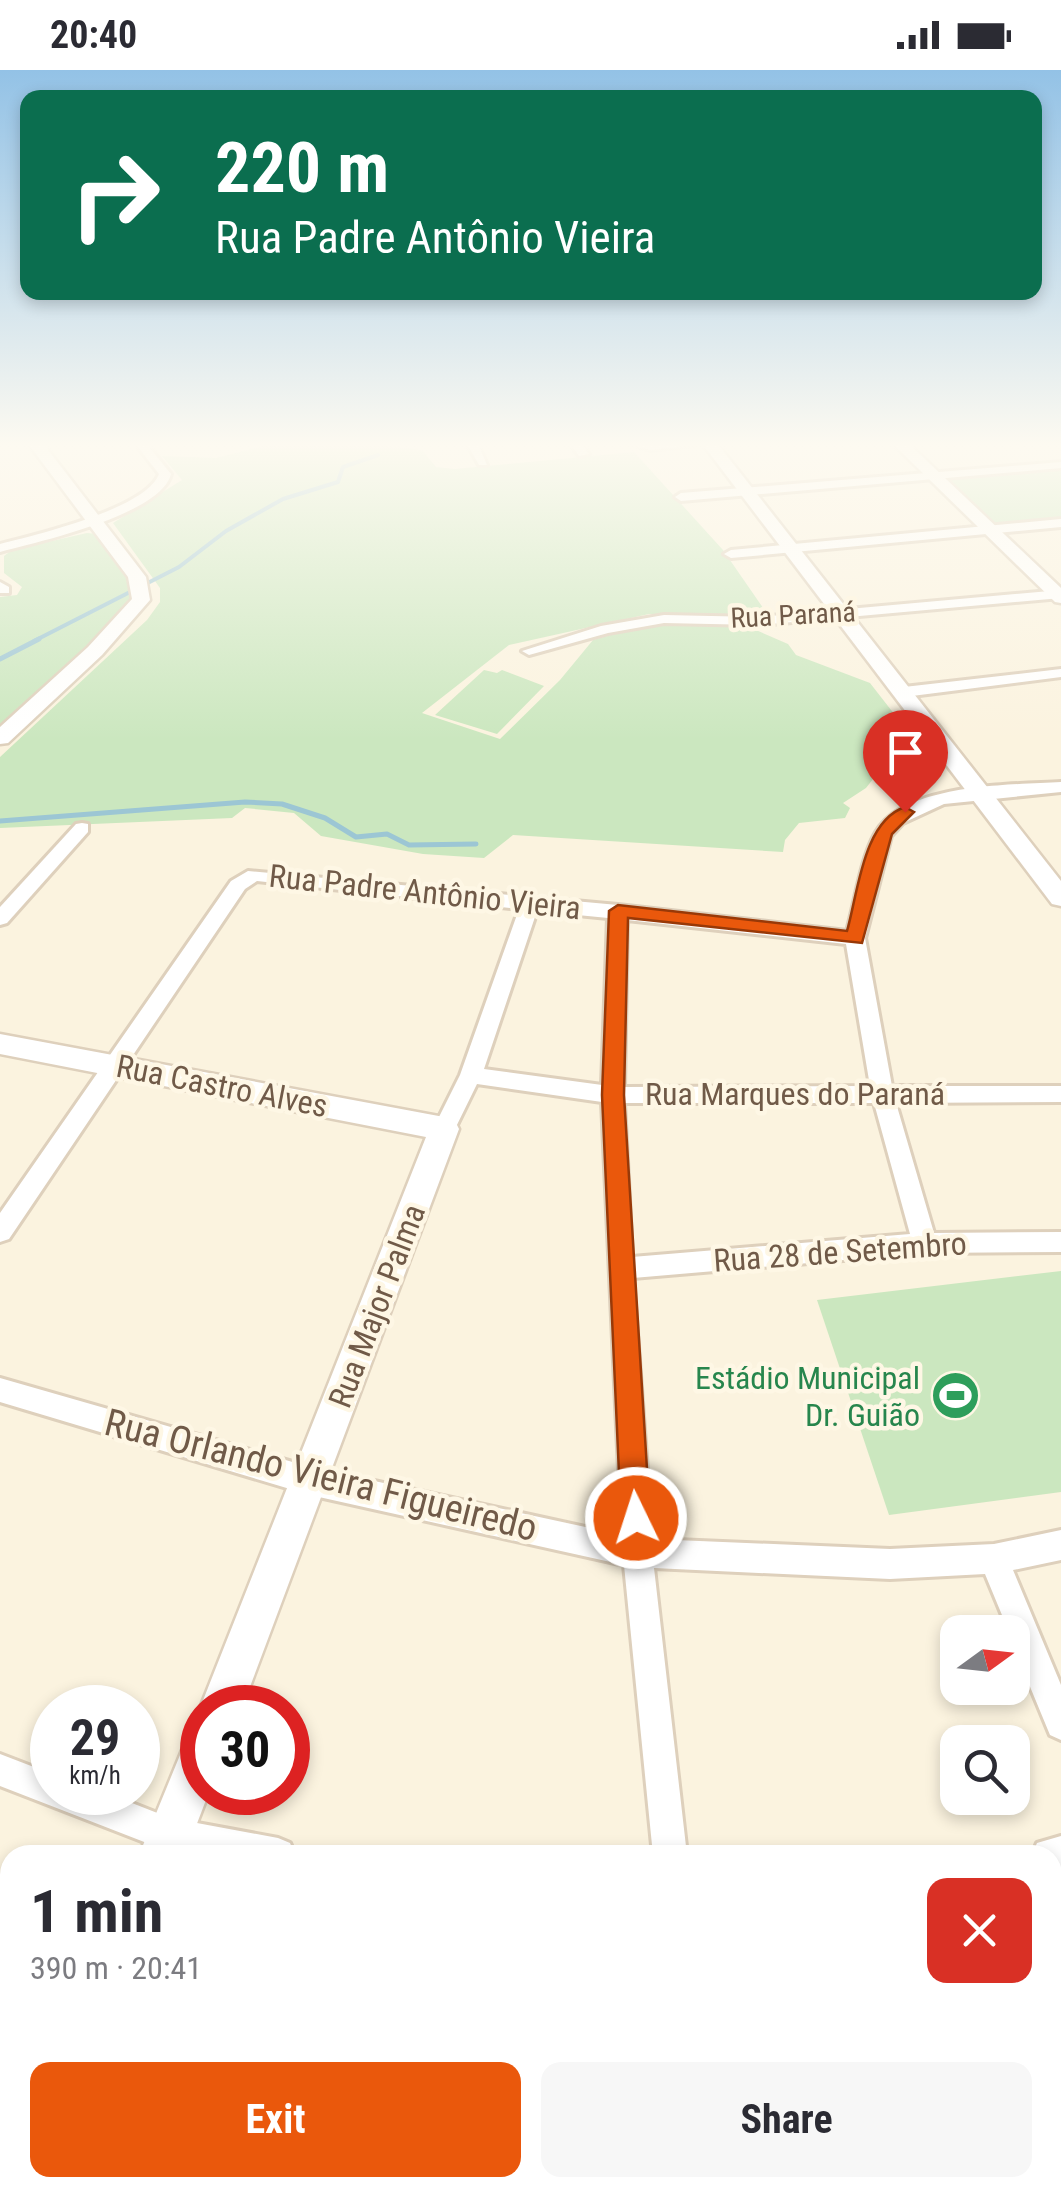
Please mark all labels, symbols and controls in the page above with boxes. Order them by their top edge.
text: 20:40 [50,13,137,57]
text: 220 m [215,127,389,209]
icon: right [50,130,180,260]
text: Rua Padre Antônio Vieira [215,211,655,264]
street label: Rua Paraná [730,595,856,635]
pin [863,710,948,813]
icon: arrive [878,725,933,780]
street label: Rua Padre Antônio Vieira [267,857,583,927]
street label: Rua Castro Alves [113,1047,331,1125]
street label: Rua Marques do Paraná [645,1075,945,1113]
street label: Rua Major Palma [321,1199,433,1413]
street label: Rua 28 de Setembro [712,1224,968,1280]
place label: Estádio Municipal Dr. Guião [695,1359,920,1434]
sports icon: Estádio Municipal Dr. Guião [929,1370,981,1422]
street label: Rua Orlando Vieira Figueiredo [100,1400,542,1550]
position arrow [584,1466,688,1570]
north arrow [940,1615,1030,1705]
map controls [940,1615,1030,1815]
speed limit sign: 30 [180,1685,310,1815]
text: 29 [70,1709,120,1767]
button: search [940,1725,1030,1815]
text: km/h [69,1761,121,1790]
text: 1 min [30,1876,163,1947]
button: close [927,1878,1032,1983]
text: 390 m · 20:41 [30,1949,202,1987]
button: Exit [30,2062,521,2177]
button: Share [541,2062,1032,2177]

